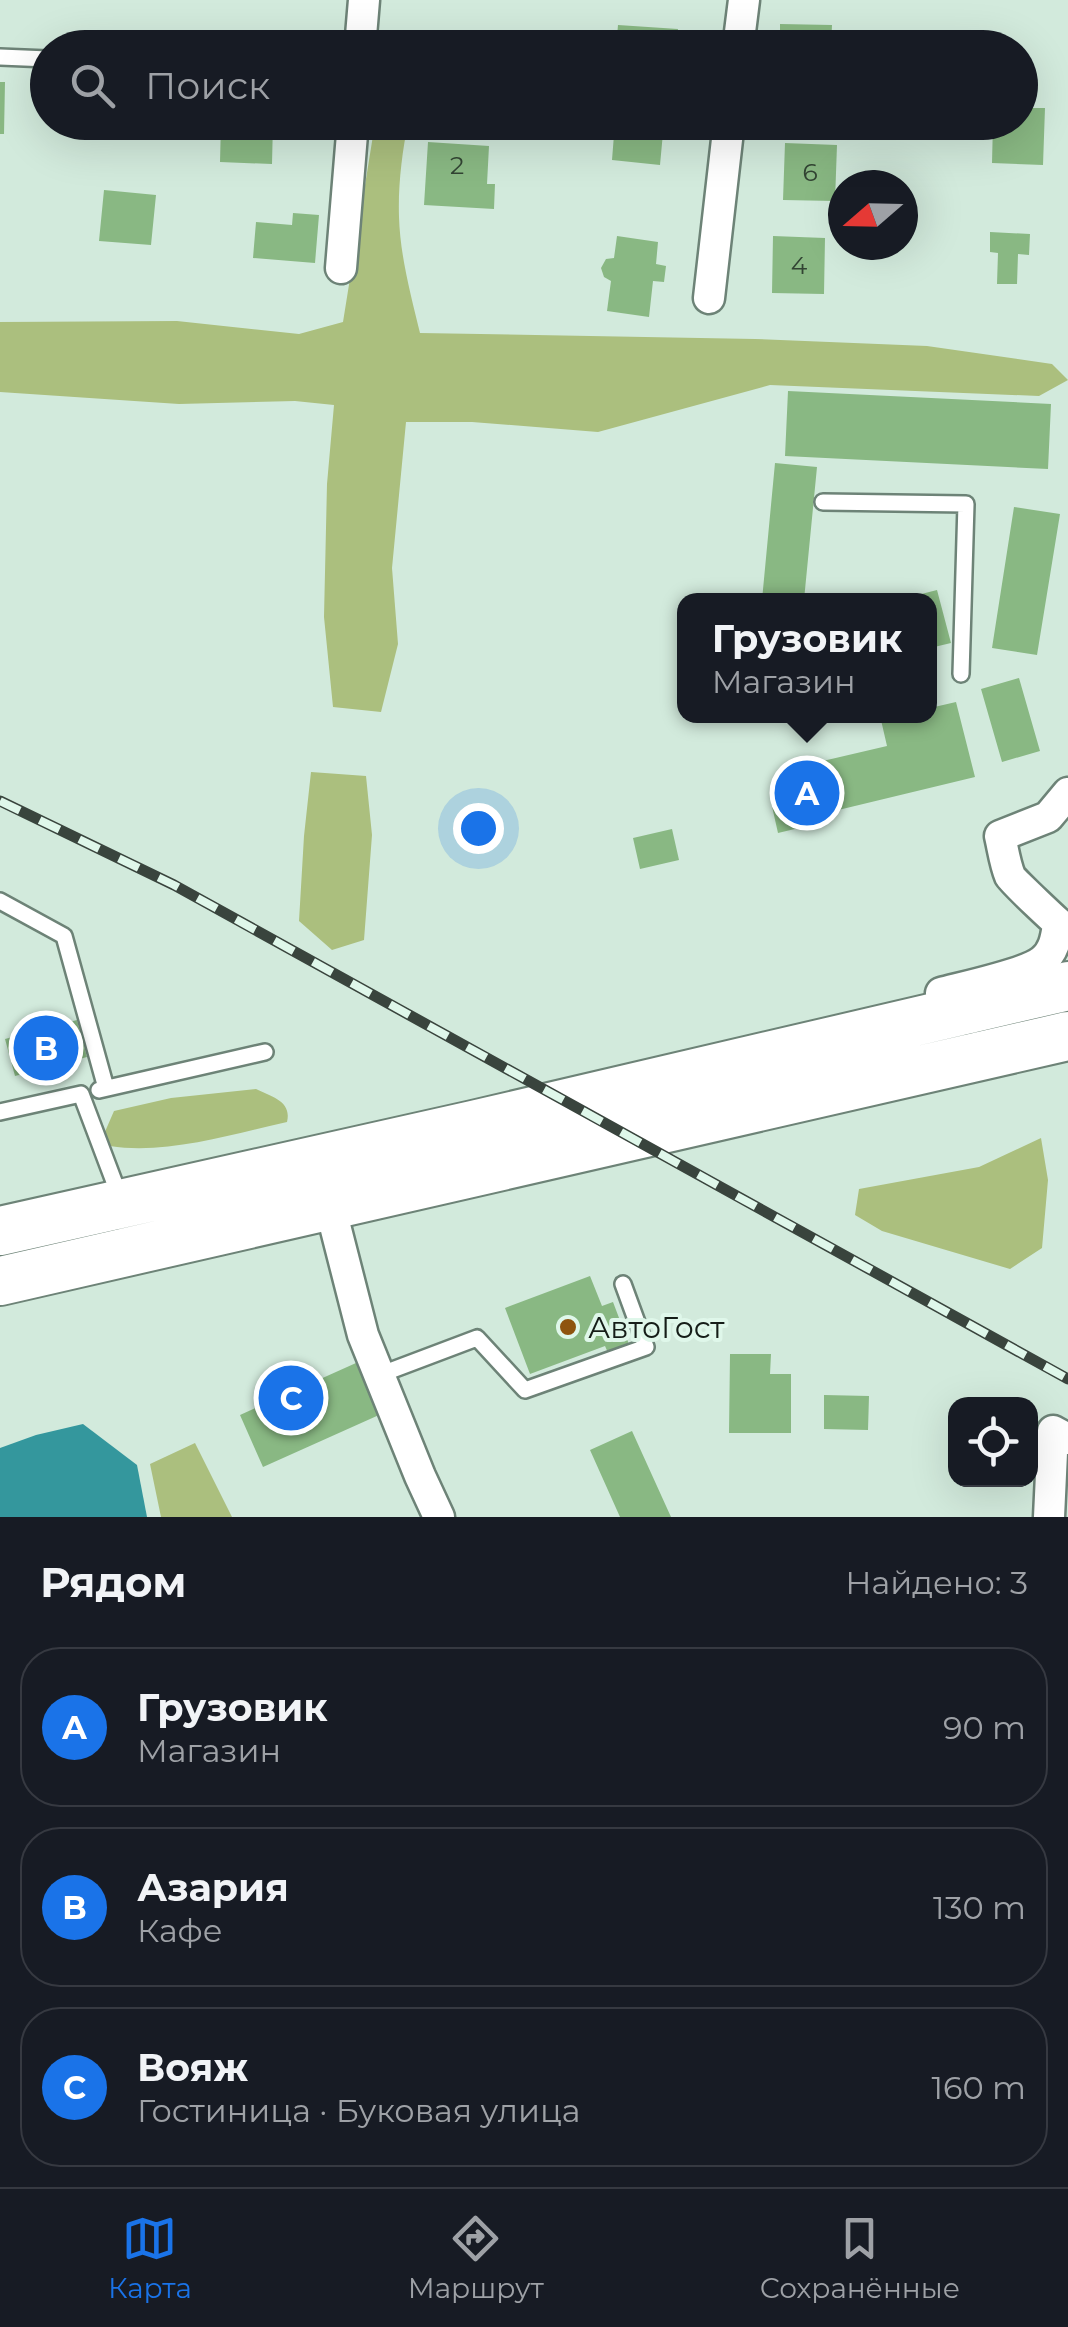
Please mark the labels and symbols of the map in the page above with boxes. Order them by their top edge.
house number: 2 [450,150,464,180]
house number: 6 [802,157,818,187]
north arrow [828,170,918,260]
house number: 4 [791,250,808,280]
pin: A [774,756,840,830]
your location [453,803,504,854]
pin: B [13,1010,78,1086]
place label: АвтоГост [588,1309,725,1346]
marker: АвтоГост [557,1316,579,1338]
pin: C [258,1360,324,1436]

